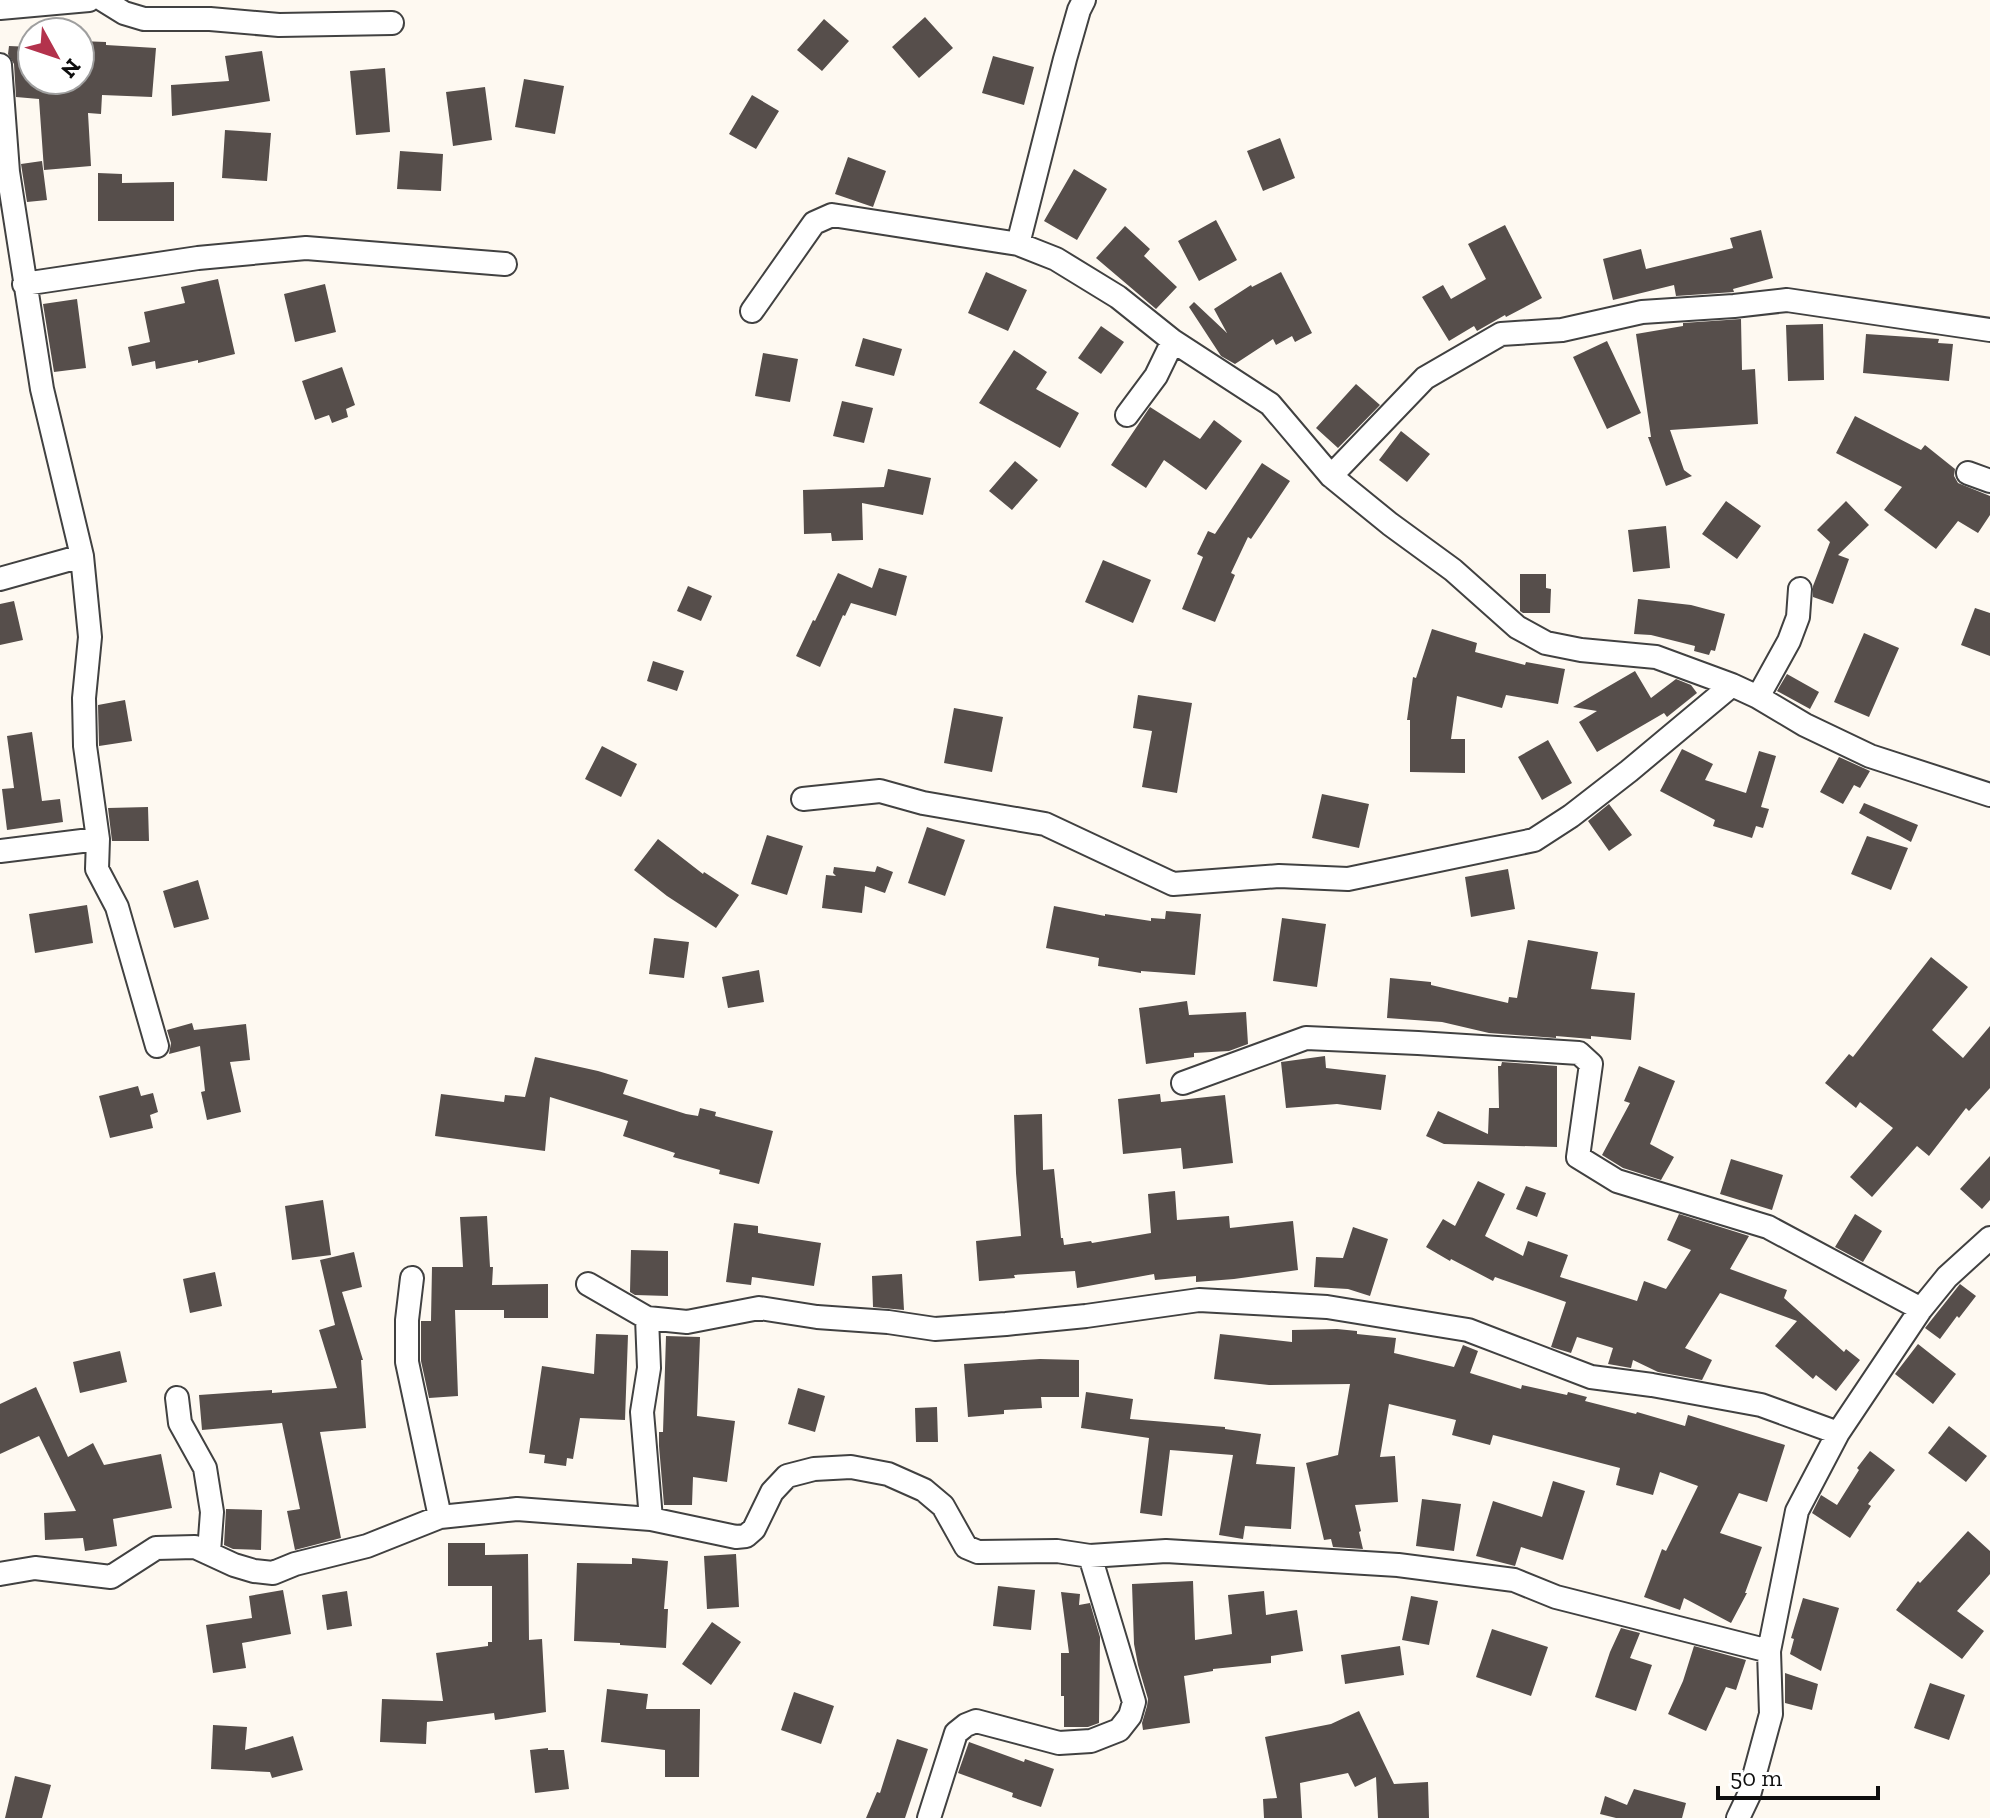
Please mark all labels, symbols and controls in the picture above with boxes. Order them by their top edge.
north arrow [16,16,96,96]
text: N [55,53,87,84]
scale bar [1718,1750,1878,1800]
text: 50 m [1730,1763,1783,1792]

